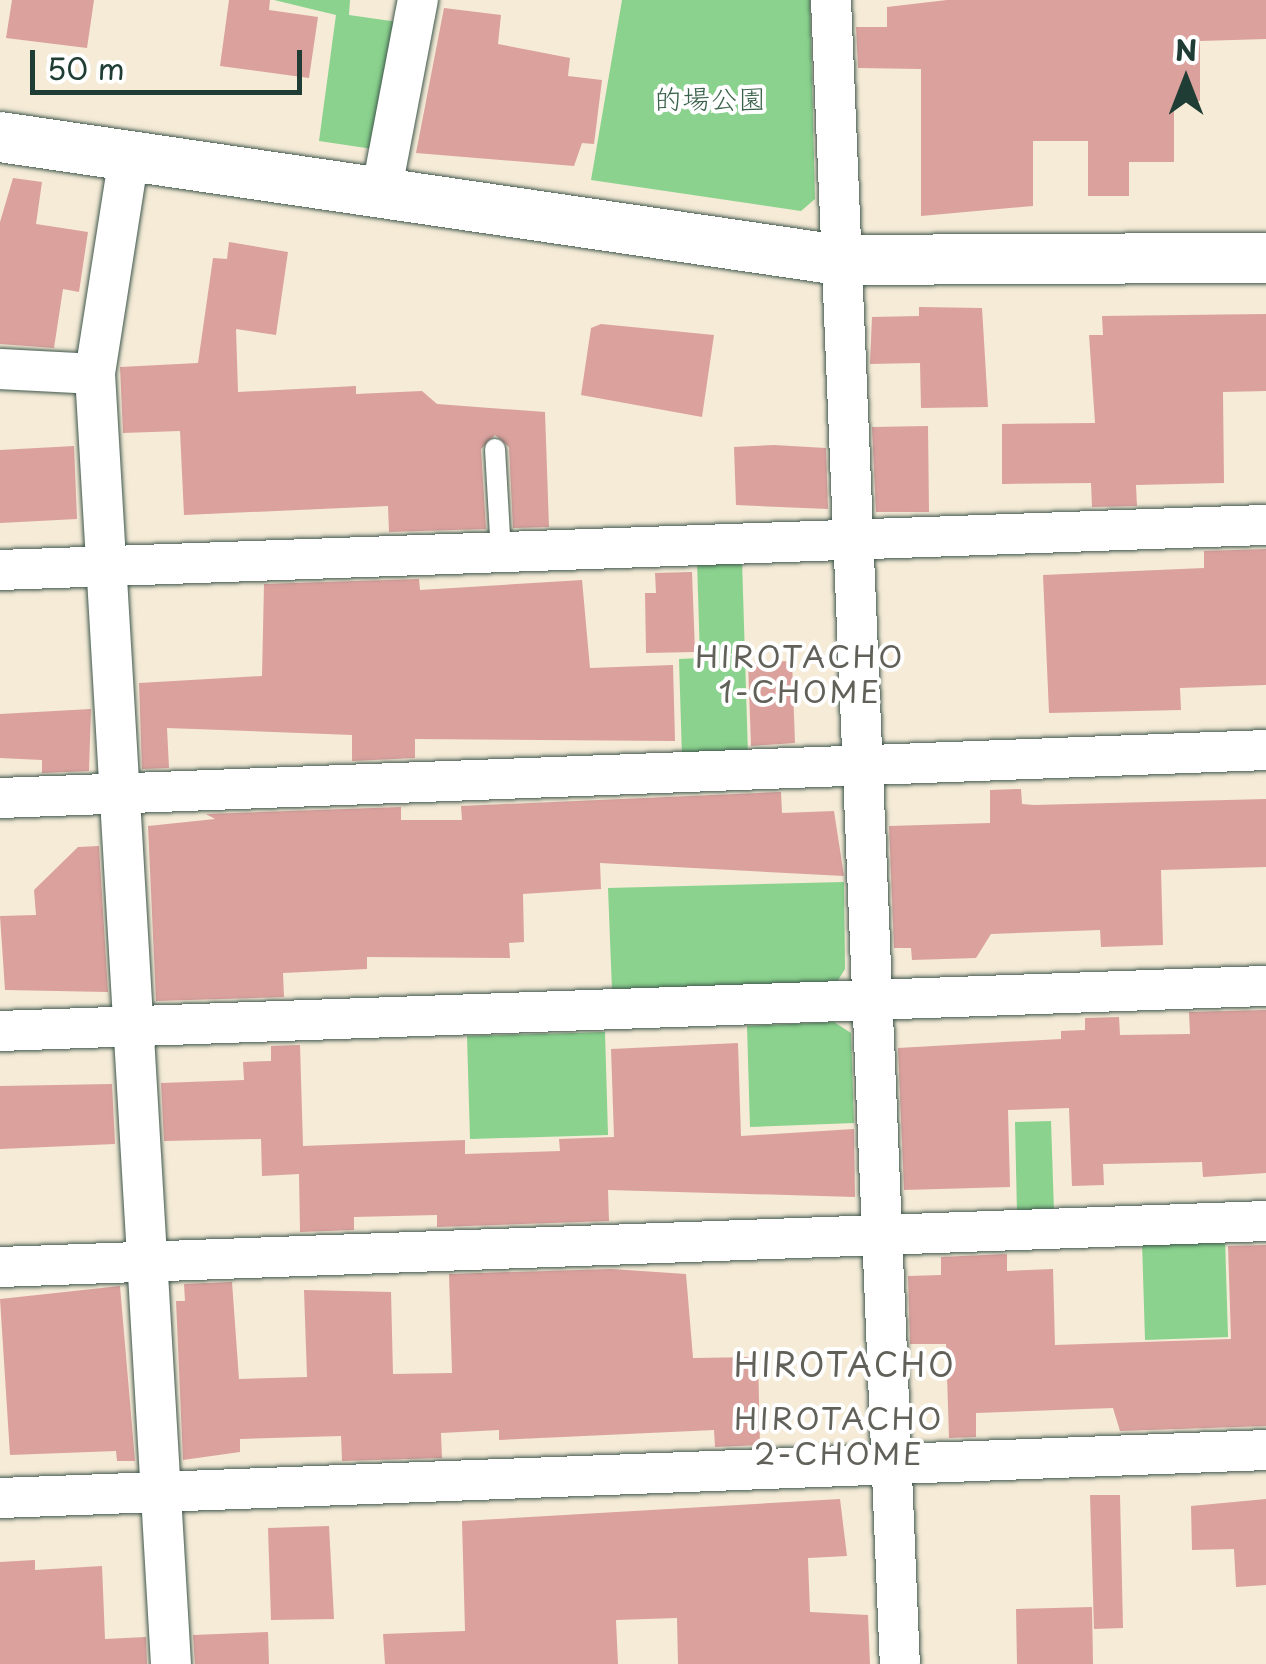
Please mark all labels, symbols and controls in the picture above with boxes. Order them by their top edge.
text: N [1175,28,1197,71]
scale bar [35,30,308,92]
north arrow [1136,30,1236,130]
text: 50 m [47,45,125,90]
park label: 的場公園 [654,81,766,115]
district label: HIROTACHO 1-CHOME [696,638,904,708]
district label: HIROTACHO [735,1345,955,1383]
district label: HIROTACHO 2-CHOME [735,1400,943,1470]

